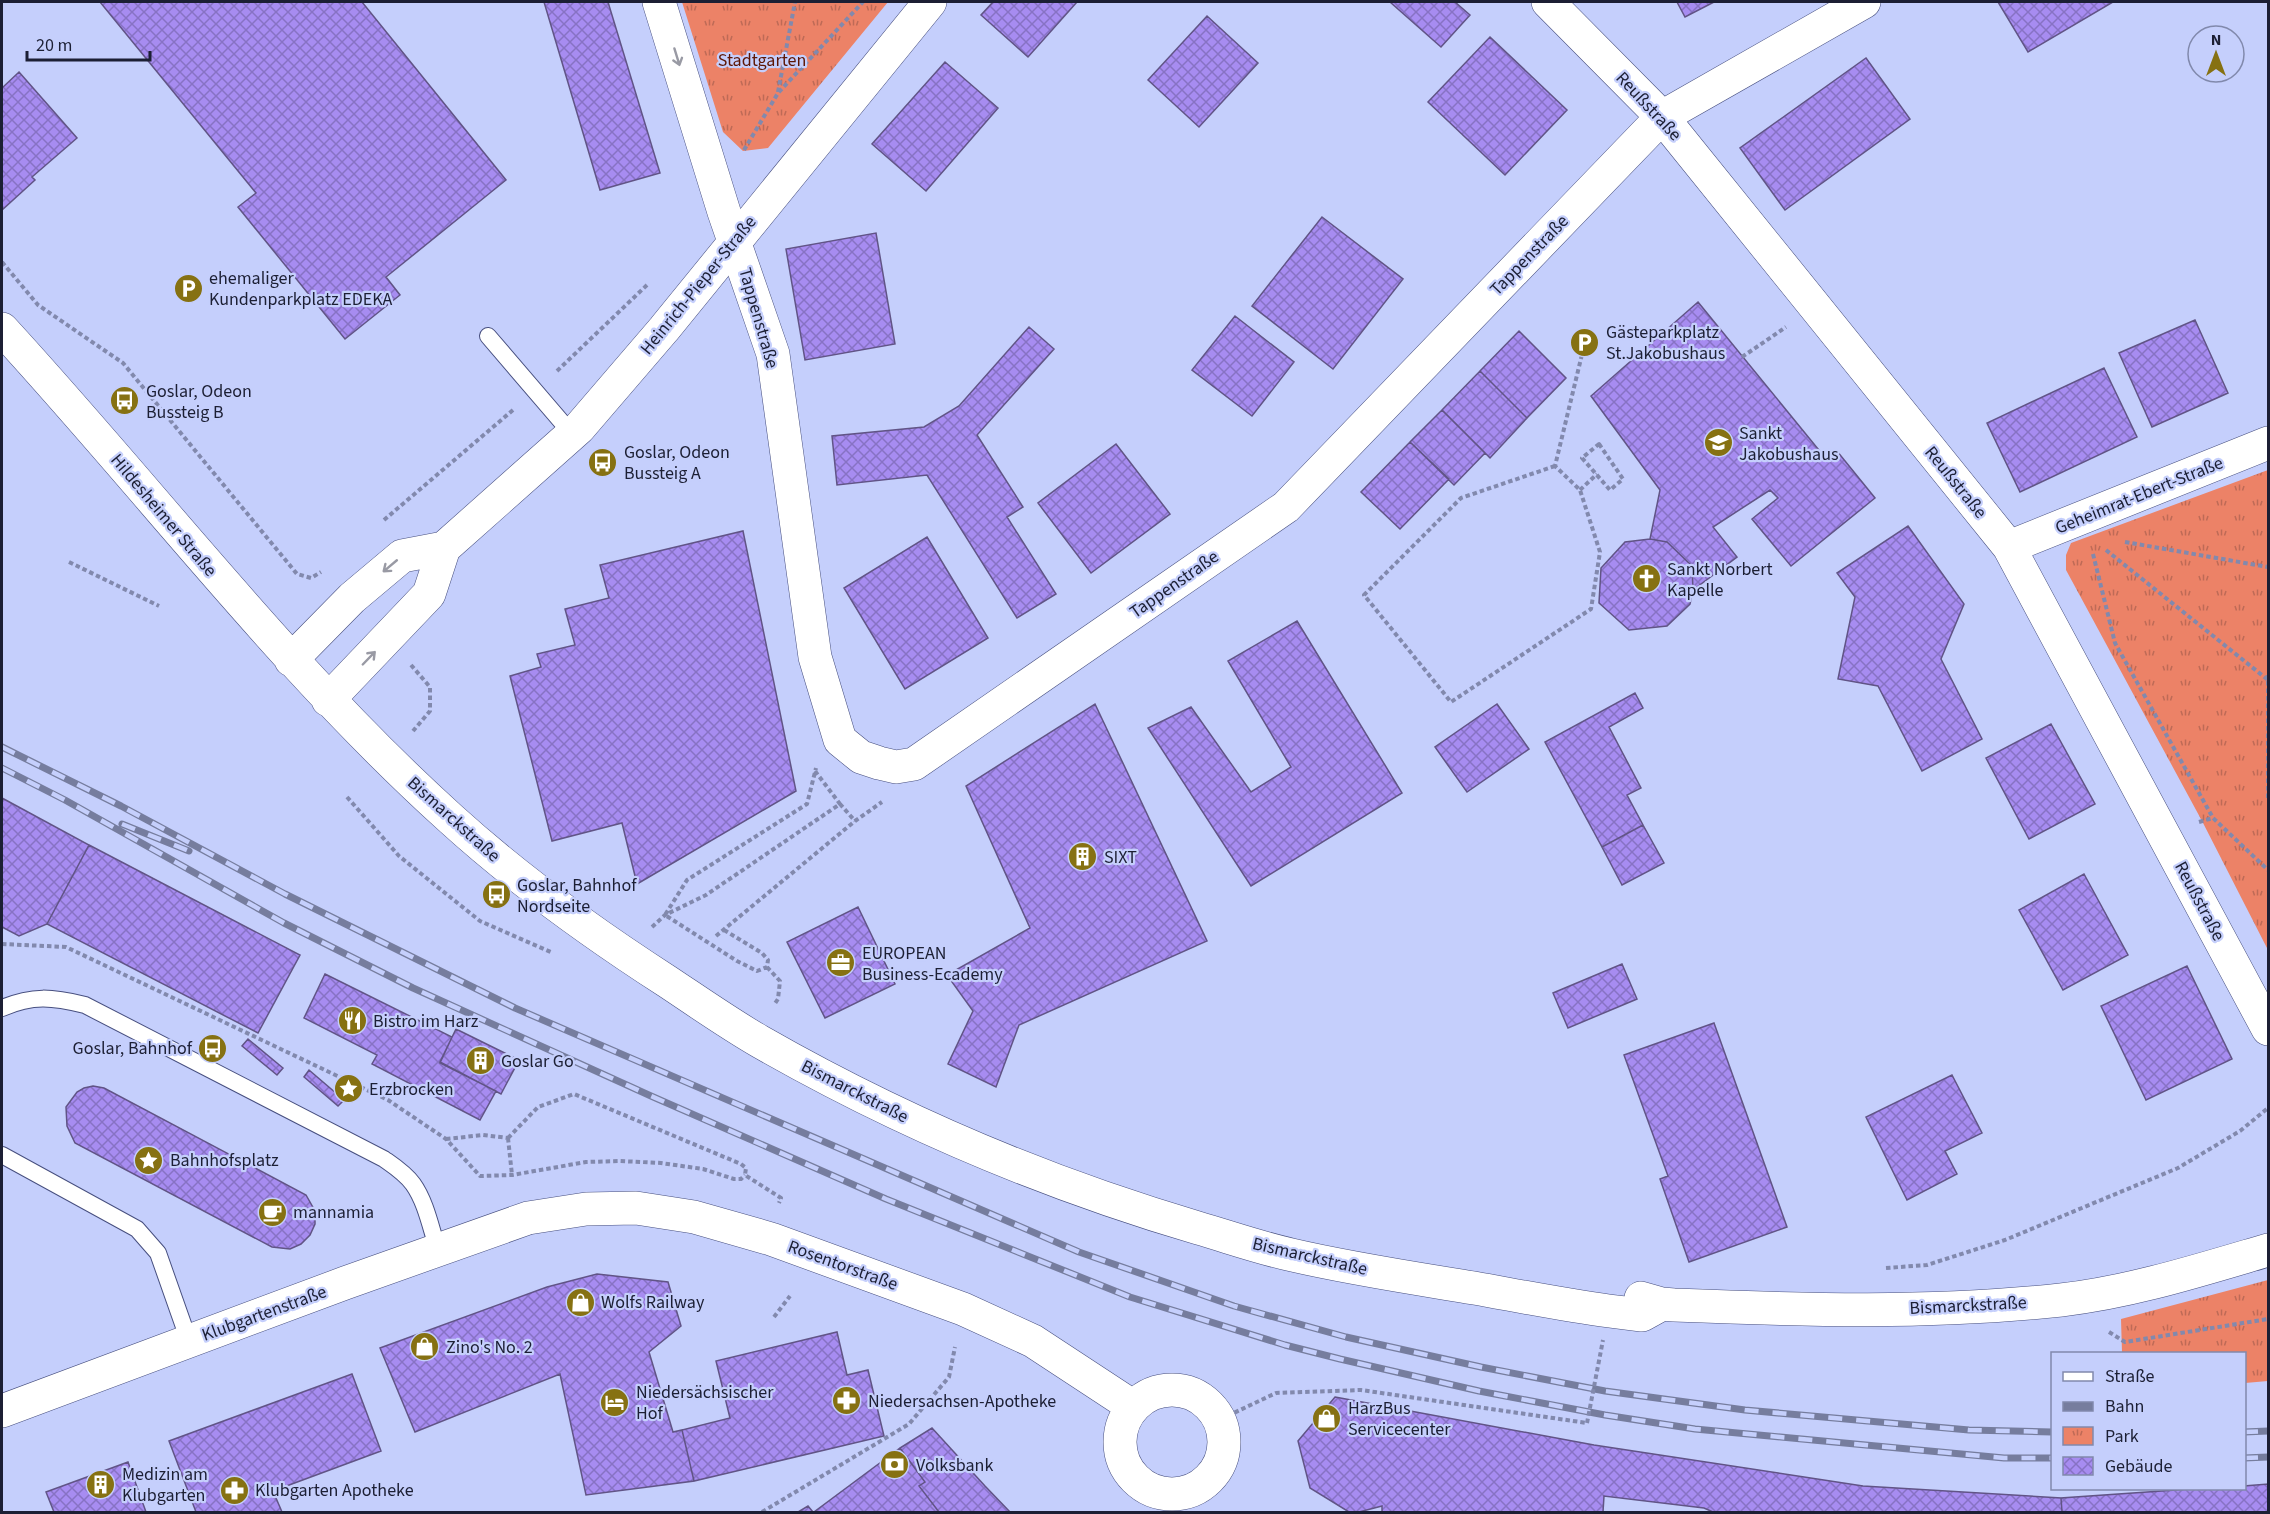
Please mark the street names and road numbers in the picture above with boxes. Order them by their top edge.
street label: Reußstraße [1610,66,1687,147]
street label: Tappenstraße [1484,209,1574,301]
street label: Heinrich-Pieper-Straße [634,210,762,360]
street label: Tappenstraße [732,265,785,371]
street label: Reußstraße [1919,441,1993,524]
street label: Hildesheimer Straße [105,448,223,582]
street label: Geheimrat-Ebert-Straße [2052,450,2227,541]
street label: Tappenstraße [1125,544,1224,624]
street label: Bismarckstraße [402,771,506,868]
street label: Reußstraße [2168,857,2231,945]
street label: Bismarckstraße [797,1054,913,1129]
street label: Bismarckstraße [1250,1231,1370,1282]
street label: Rosentorstraße [784,1234,901,1297]
street label: Klubgartenstraße [198,1279,330,1348]
street label: Bismarckstraße [1909,1290,2027,1321]

